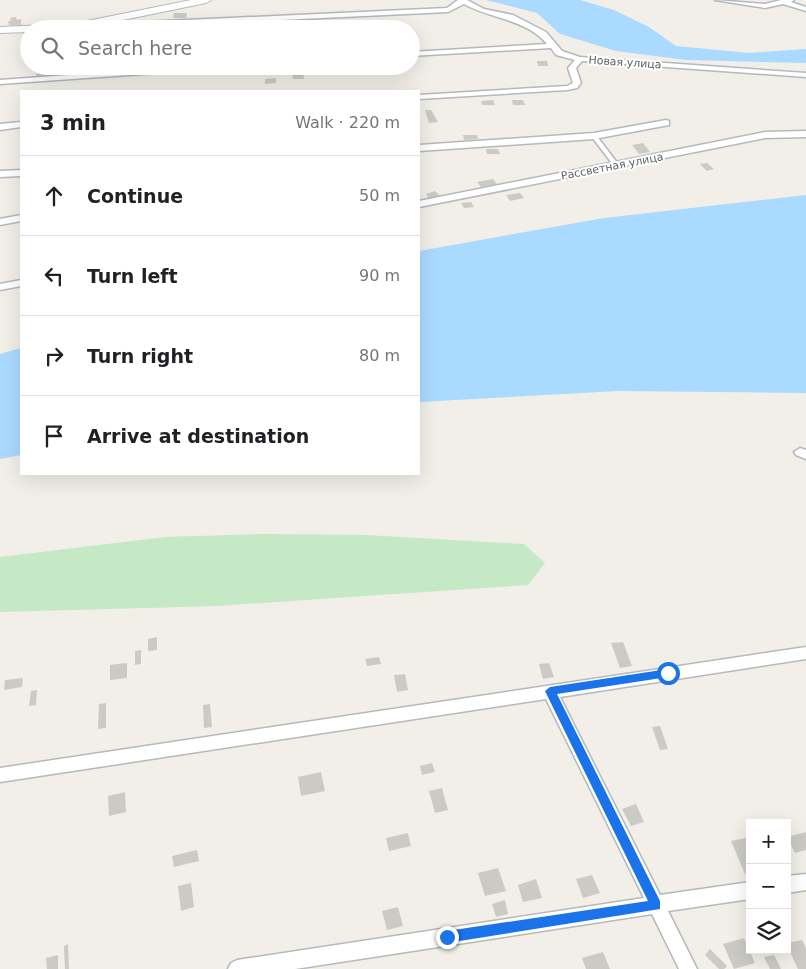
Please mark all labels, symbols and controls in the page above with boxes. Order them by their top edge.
search box [20,20,420,75]
icon: search [38,34,66,62]
text: Search here [78,37,192,59]
street label: Новая улица [588,53,662,72]
text: 3 min [40,111,106,135]
text: Walk · 220 m [295,113,400,132]
street label: Рассветная улица [560,150,664,183]
icon: ahead [40,182,68,210]
text: Continue [87,185,183,207]
text: 50 m [359,186,400,205]
icon: left [40,262,68,290]
text: Turn left [87,265,178,287]
text: 90 m [359,266,400,285]
icon: right [40,342,68,370]
text: Turn right [87,345,193,367]
text: 80 m [359,346,400,365]
icon: arrive [40,422,68,450]
text: Arrive at destination [87,425,309,447]
route start [657,662,680,685]
map controls [746,819,791,954]
button: + [746,819,791,864]
button: − [746,864,791,909]
button: layers [746,909,791,954]
route end [436,926,459,949]

